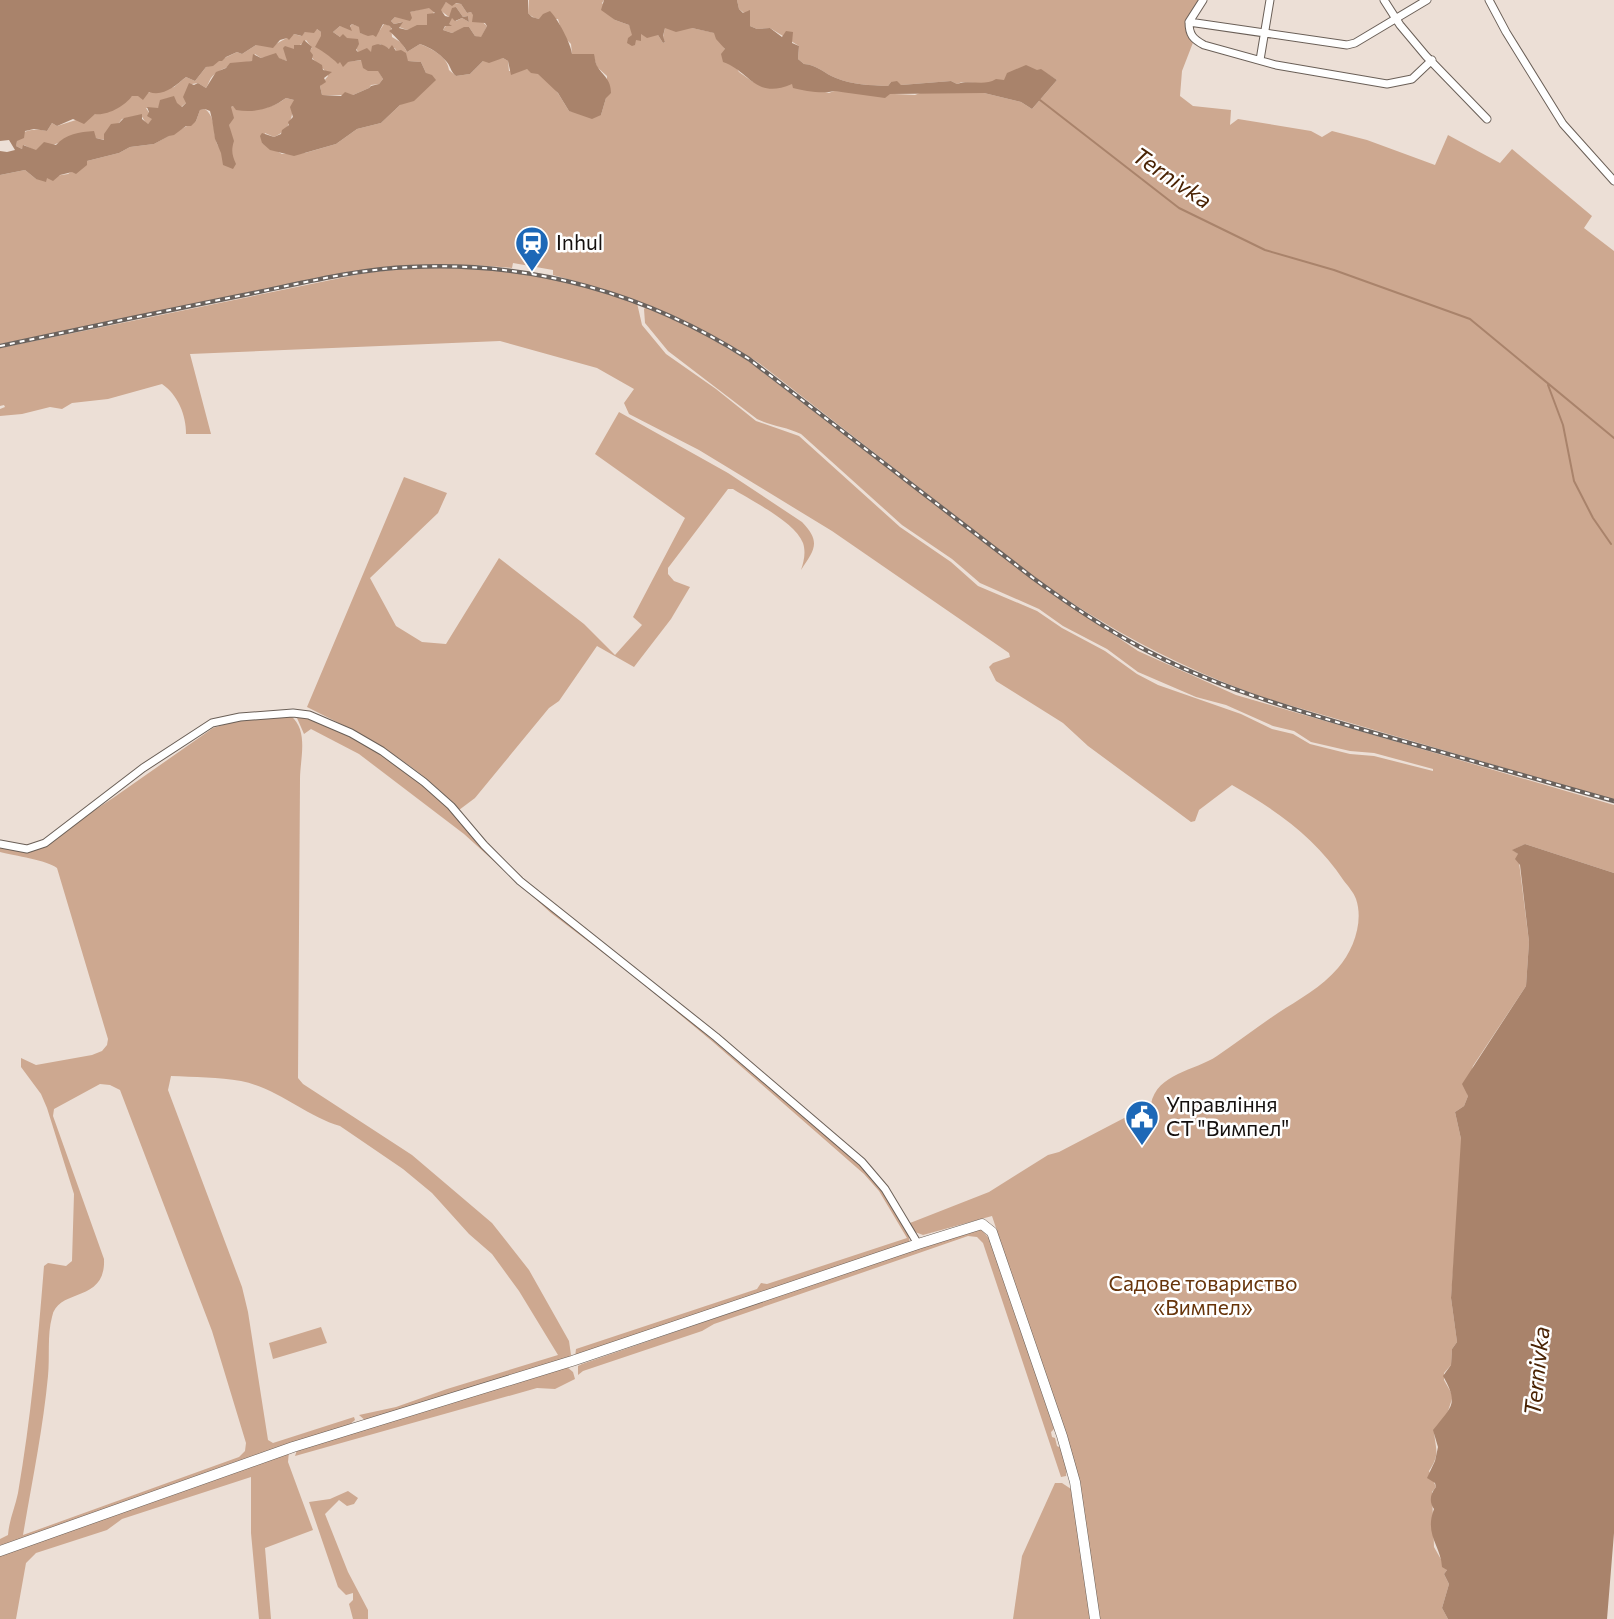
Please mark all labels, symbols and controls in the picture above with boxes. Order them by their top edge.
water label: Ternivka [1128,141,1218,214]
station icon: Inhul [513,224,551,273]
place label: Inhul [556,229,603,254]
place label: Управління СТ "Вимпел" [1166,1091,1289,1140]
public building icon: Управління СТ "Вимпел" [1123,1098,1161,1147]
park label: Садове товариство «Вимпел» [1109,1270,1297,1319]
water label: Ternivka [1517,1325,1555,1417]

